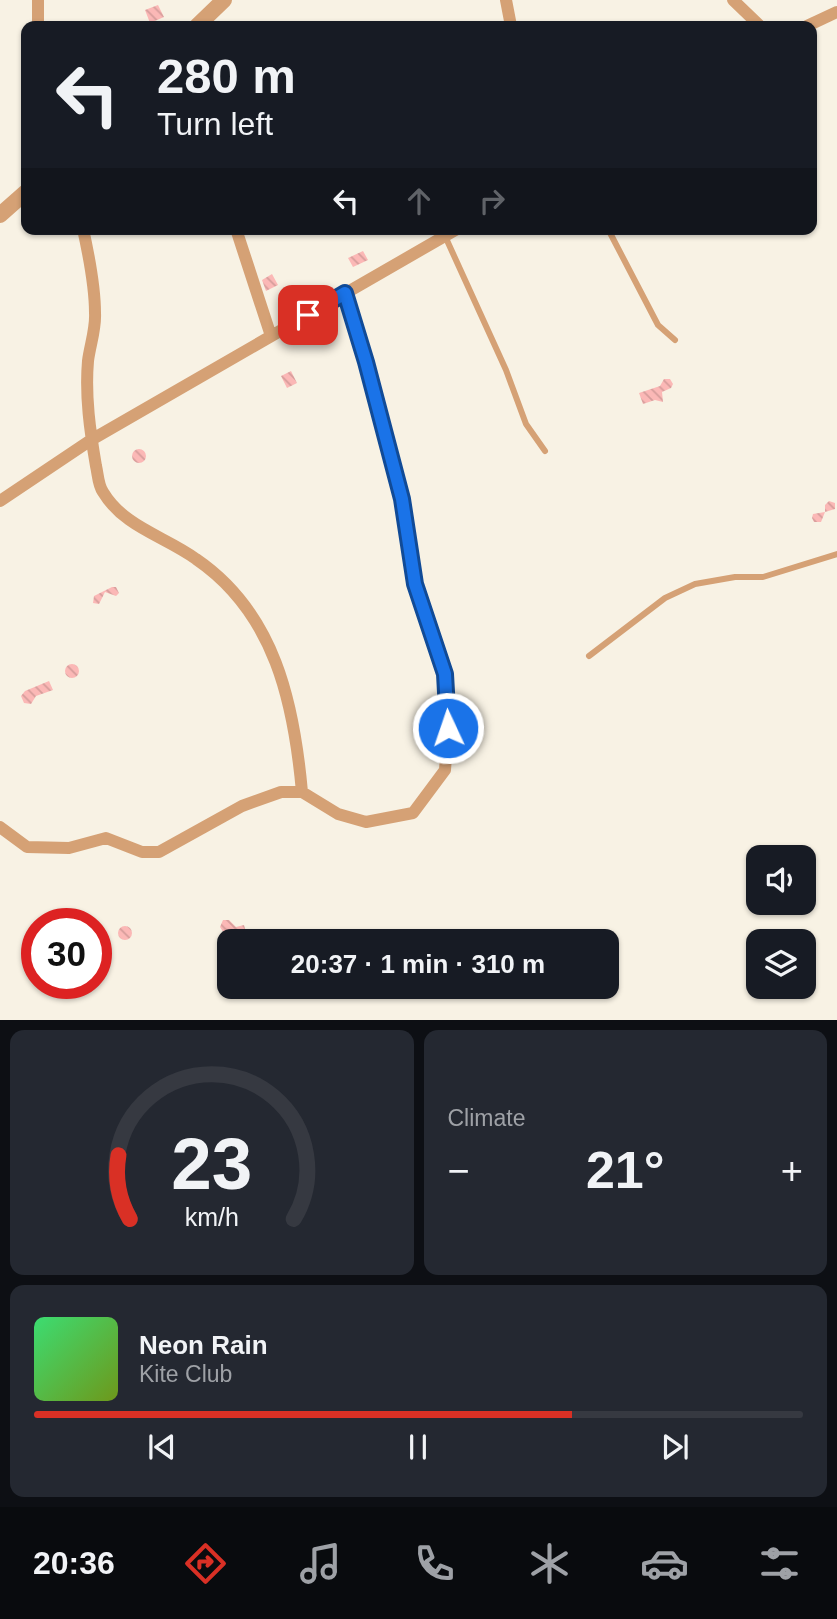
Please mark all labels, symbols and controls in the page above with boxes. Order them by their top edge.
icon: left [42,49,133,140]
text: 280 m [157,49,296,103]
text: Turn left [157,106,273,142]
icon: left [327,182,365,220]
icon: ahead [400,182,438,220]
icon: right [473,182,511,220]
pin [278,285,338,345]
icon: arrive [289,296,327,334]
position arrow [411,691,485,765]
map controls [746,845,816,999]
button: sound [746,845,816,915]
speed limit sign: 30 [21,908,112,999]
button: layers [746,929,816,999]
text: 20:37 · 1 min · 310 m [291,949,545,979]
text: Climate [448,1105,525,1131]
text: 23 [171,1123,252,1204]
text: 21° [586,1141,665,1199]
text: − [448,1150,470,1192]
text: + [781,1150,803,1192]
text: km/h [185,1202,239,1230]
text: Neon Rain [139,1330,268,1360]
text: Kite Club [139,1361,232,1387]
icon: previous [143,1428,181,1466]
icon: pause [399,1428,437,1466]
icon: next [656,1428,694,1466]
icon: directions [181,1539,230,1588]
icon: music [296,1539,345,1588]
icon: phone [410,1539,459,1588]
icon: climate [525,1539,574,1588]
icon: car [640,1539,689,1588]
icon: filters [755,1539,804,1588]
text: 20:36 [33,1545,115,1581]

